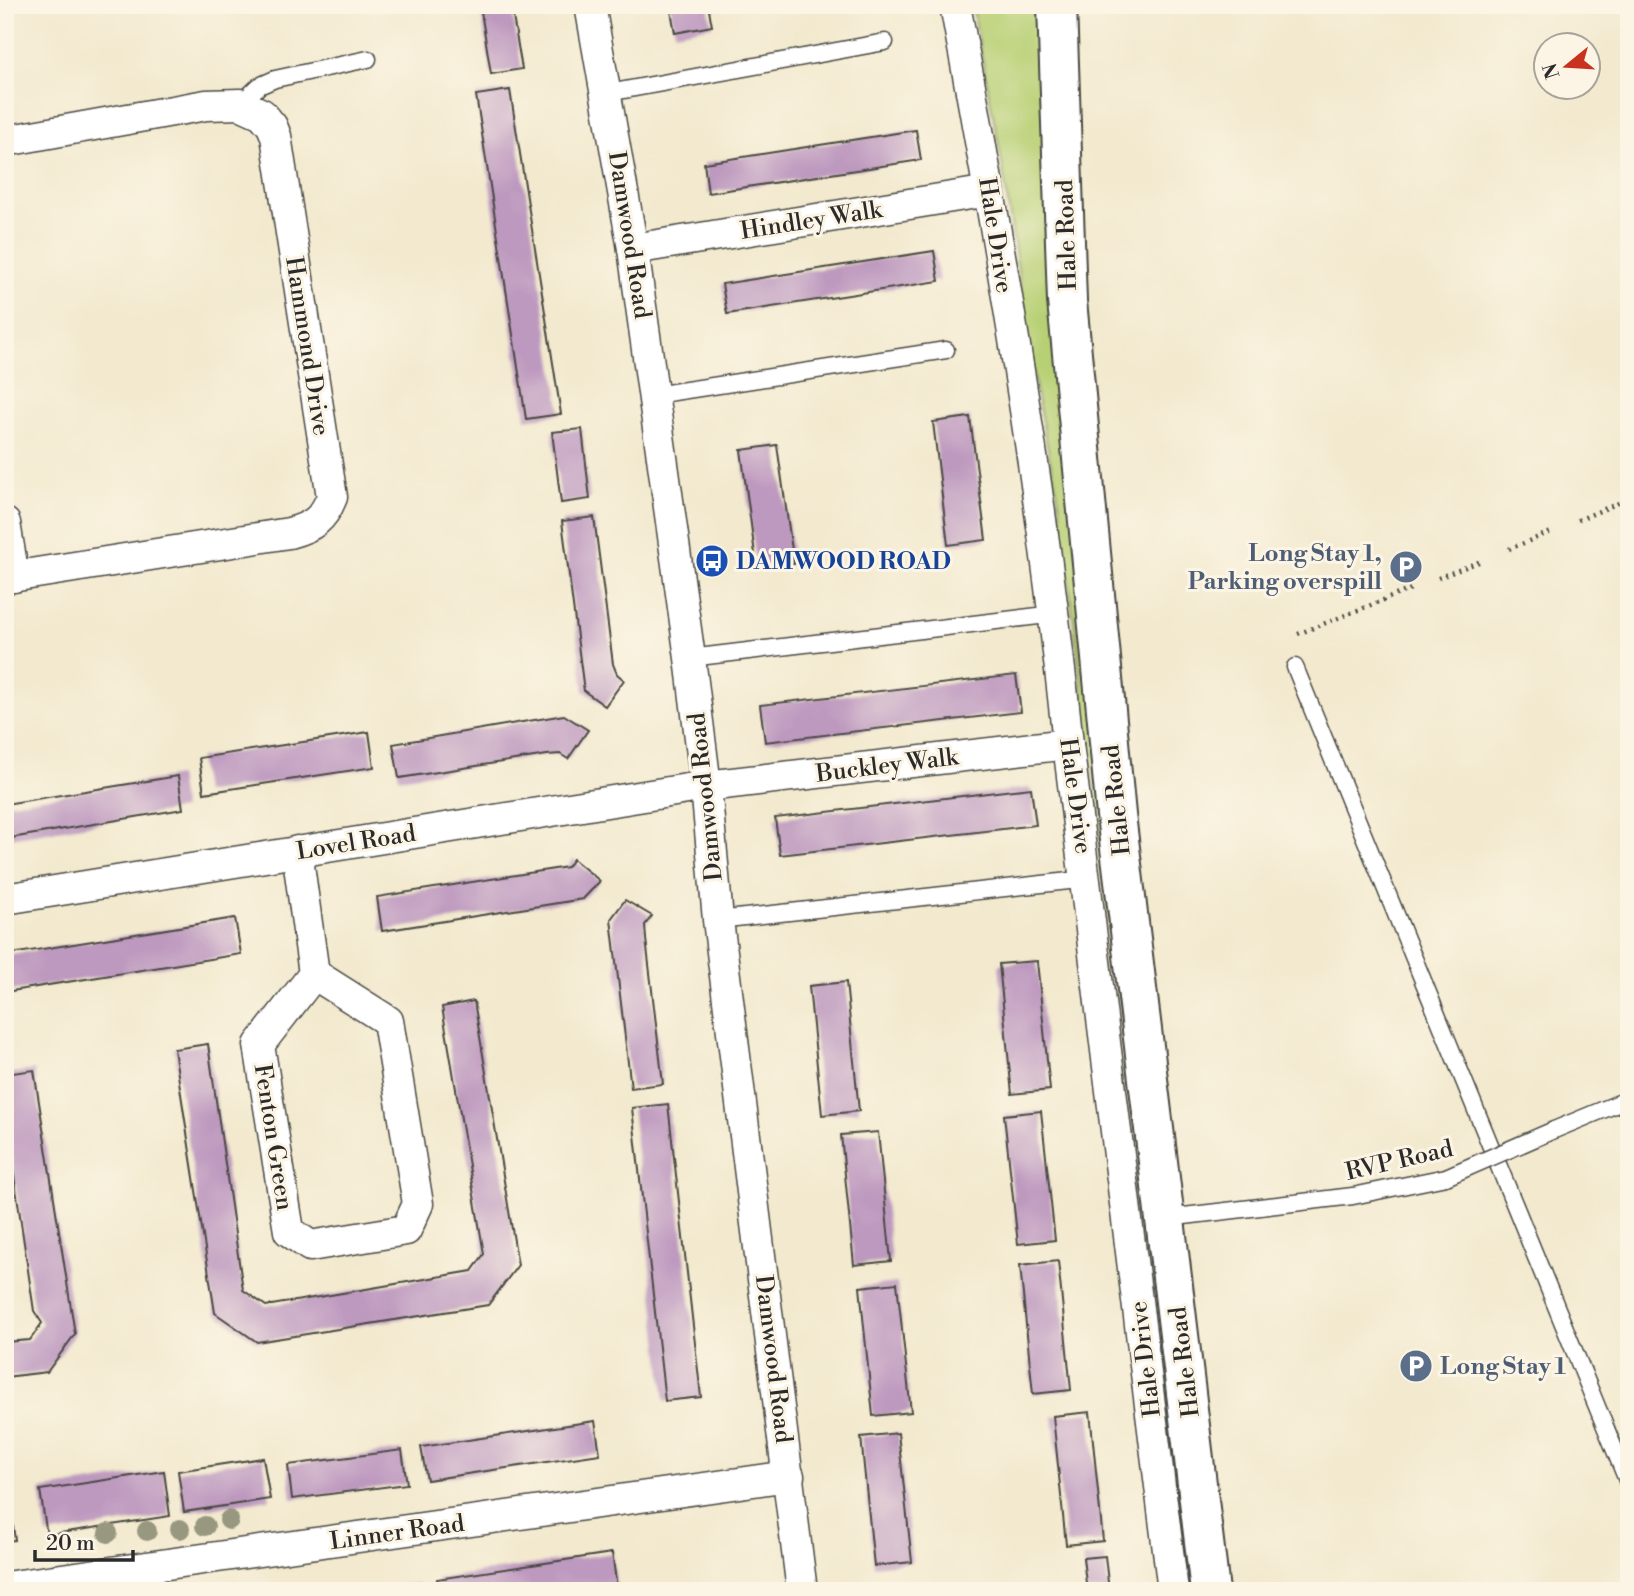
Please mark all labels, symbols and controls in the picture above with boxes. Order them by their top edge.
north arrow [1532,32,1602,102]
text: N [1538,60,1566,82]
street label: Damwood Road [601,149,657,321]
street label: Hale Drive [971,175,1019,295]
street label: Hale Road [1050,179,1084,291]
street label: Hindley Walk [738,195,885,247]
street label: Hammond Drive [278,254,336,438]
place label: Long Stay 1, Parking overspill [1188,539,1382,597]
bus stop icon: DAMWOOD ROAD [693,542,731,580]
place label: DAMWOOD ROAD [736,547,951,577]
parking icon: Long Stay 1, Parking overspill [1387,548,1425,586]
street label: Damwood Road [682,711,730,883]
street label: Hale Drive [1052,736,1098,856]
street label: Buckley Walk [813,742,961,790]
street label: Hale Road [1096,743,1138,857]
street label: Lovel Road [294,819,418,867]
street label: Fenton Green [247,1062,299,1213]
street label: RVP Road [1342,1134,1456,1188]
street label: Damwood Road [748,1273,798,1445]
street label: Hale Drive [1124,1299,1168,1419]
street label: Hale Road [1163,1305,1207,1419]
parking icon: Long Stay 1 [1397,1347,1435,1385]
place label: Long Stay 1 [1440,1352,1567,1382]
street label: Linner Road [328,1509,467,1557]
scale bar [35,1519,133,1563]
text: 20 m [46,1531,95,1557]

